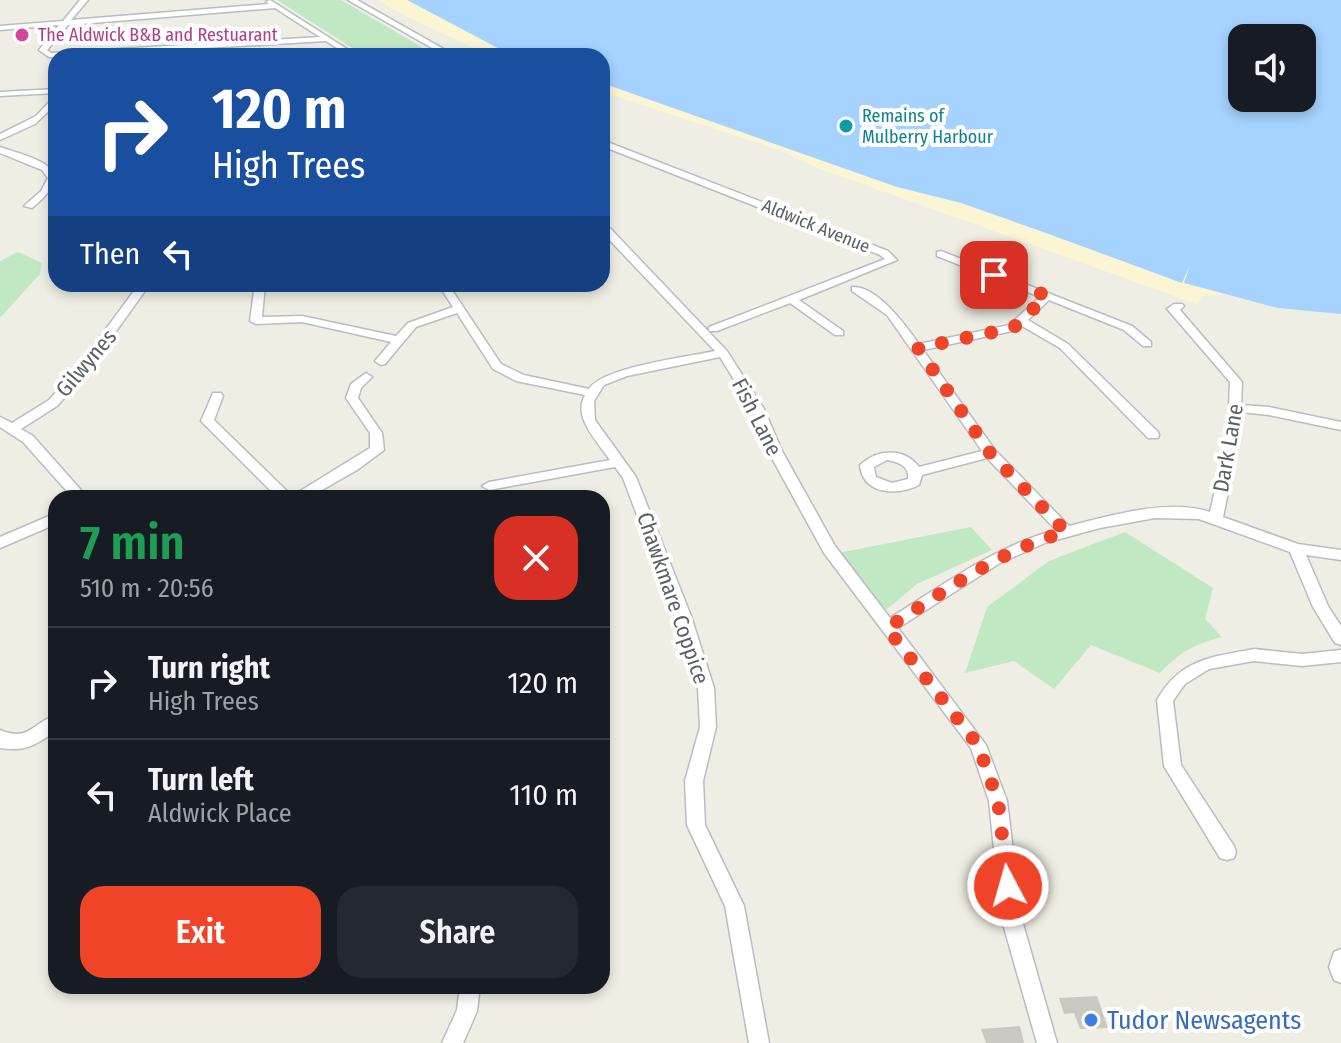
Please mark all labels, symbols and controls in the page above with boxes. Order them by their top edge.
place label: The Aldwick B&B and Restuarant [38,24,278,46]
map controls [1228,24,1316,112]
button: sound [1228,24,1316,112]
marker: The Aldwick B&B and Restuarant [13,26,31,44]
text: 120 m [212,76,347,143]
icon: right [80,80,184,184]
place label: Remains of Mulberry Harbour [862,105,994,148]
marker: Remains of Mulberry Harbour [837,117,855,135]
text: High Trees [212,144,365,188]
street label: Aldwick Avenue [759,194,873,258]
icon: left [156,232,200,276]
text: Then [80,236,140,272]
pin [960,241,1028,309]
icon: arrive [972,253,1016,297]
street label: Gilwynes [50,324,122,402]
street label: Fish Lane [726,374,788,460]
street label: Dark Lane [1207,402,1249,494]
street label: Chawkmare Coppice [631,509,715,687]
text: 7 min [80,514,185,572]
button: close [494,516,578,600]
text: 510 m · 20:56 [80,573,214,604]
text: Turn right [148,650,270,686]
icon: right [80,661,124,705]
text: 120 m [507,665,578,701]
text: High Trees [148,686,259,717]
text: Turn left [148,762,254,798]
icon: left [80,773,124,817]
text: 110 m [509,777,578,813]
text: Aldwick Place [148,798,292,829]
position arrow [966,844,1050,928]
button: Exit [80,886,321,978]
button: Share [337,886,578,978]
place label: Tudor Newsagents [1107,1005,1301,1036]
marker: Tudor Newsagents [1082,1011,1100,1029]

